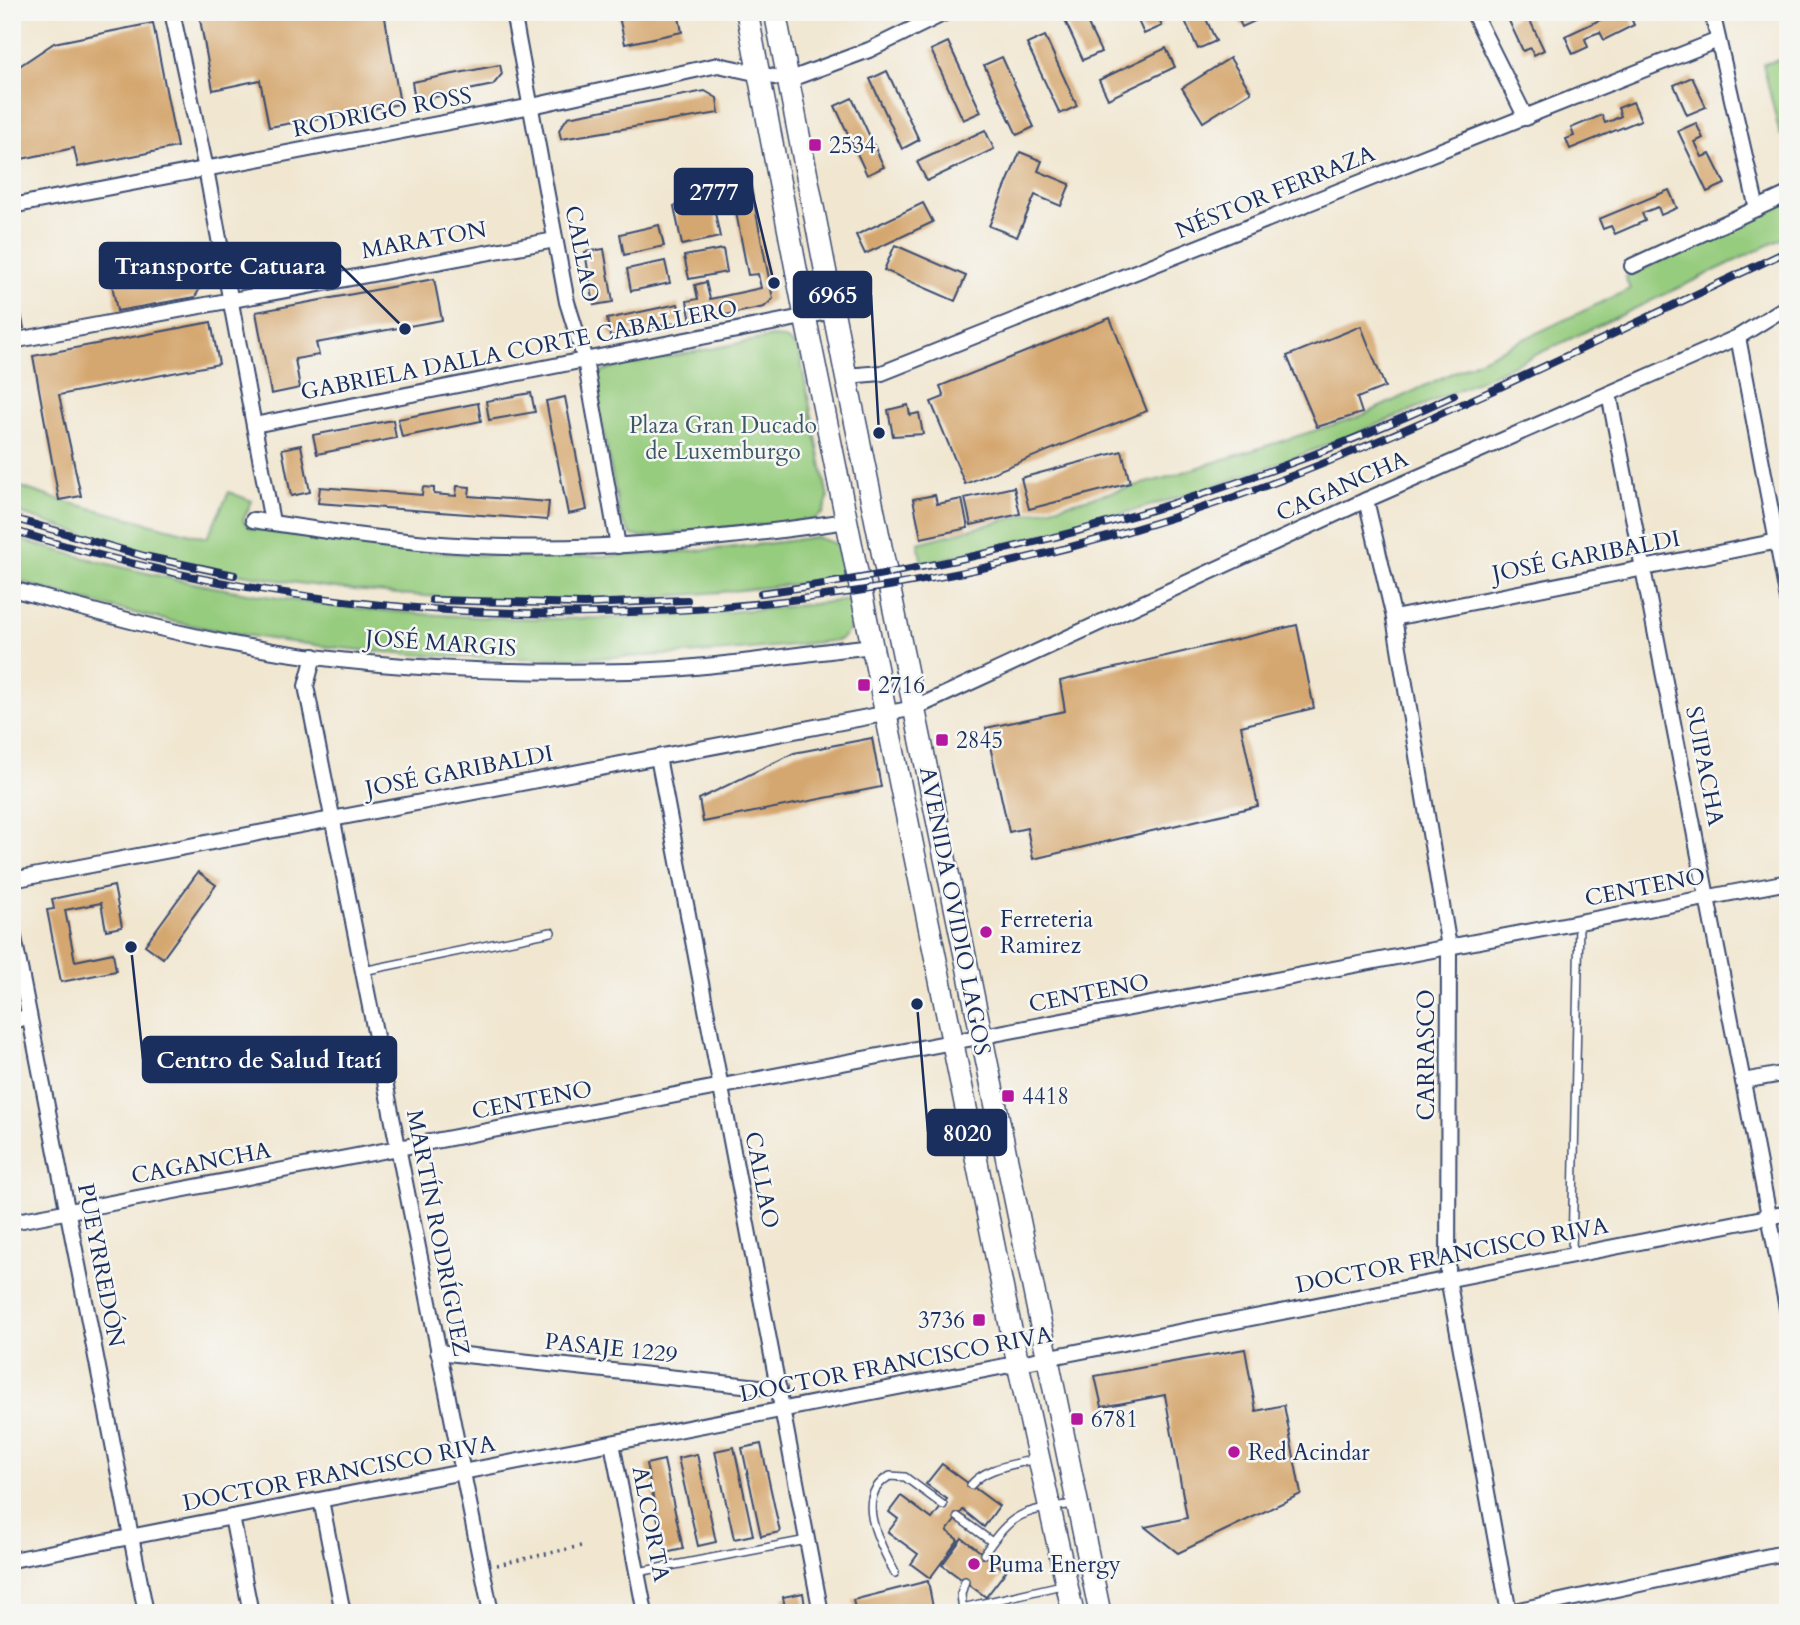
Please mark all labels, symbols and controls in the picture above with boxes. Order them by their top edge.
street label: RODRIGO ROSS [290,79,474,145]
place label: 2534 [829,130,876,161]
marker: 2534 [807,137,823,153]
street label: NÉSTOR FERRAZA [1171,138,1380,246]
callout: 2777 [675,169,752,214]
text: 2777 [689,176,739,209]
street label: CALLAO [557,203,607,305]
street label: MARATON [359,214,489,266]
callout: Transporte Catuara [100,243,340,288]
text: Transporte Catuara [114,250,326,283]
callout: 6965 [794,272,871,317]
text: 6965 [808,279,858,312]
street label: GABRIELA DALLA CORTE CABALLERO [298,292,740,408]
park label: Plaza Gran Ducado de Luxemburgo [629,410,817,467]
street label: CAGANCHA [1271,443,1413,529]
street label: JOSÉ GARIBALDI [1487,523,1682,590]
street label: JOSÉ MARGIS [362,622,517,664]
place label: 2716 [878,670,925,701]
marker: 2716 [856,677,872,693]
street label: SUIPACHA [1678,704,1732,829]
place label: 2845 [956,725,1003,756]
marker: 2845 [934,732,950,748]
street label: JOSÉ GARIBALDI [360,738,555,805]
street label: AVENIDA OVIDIO LAGOS [912,764,998,1058]
street label: CENTENO [1582,860,1708,914]
place label: Ferreteria Ramirez [1000,904,1093,961]
marker: Ferreteria Ramirez [978,924,994,940]
street label: CENTENO [1026,966,1152,1020]
street label: CARRASCO [1411,989,1442,1121]
callout: Centro de Salud Itatí [143,1037,396,1082]
text: Centro de Salud Itatí [156,1044,382,1077]
street label: CENTENO [469,1073,595,1127]
place label: 4418 [1022,1081,1069,1112]
marker: 4418 [1000,1088,1016,1104]
street label: MARTÍN RODRÍGUEZ [399,1107,477,1359]
callout: 8020 [928,1110,1006,1155]
text: 8020 [942,1117,992,1150]
street label: CALLAO [737,1129,787,1231]
street label: CAGANCHA [129,1134,274,1192]
street label: PUEYRREDÓN [70,1180,133,1350]
street label: DOCTOR FRANCISCO RIVA [1293,1209,1612,1301]
place label: 3736 [918,1305,965,1336]
marker: 3736 [971,1312,987,1328]
street label: DOCTOR FRANCISCO RIVA [737,1318,1056,1410]
street label: PASAJE 1229 [543,1326,679,1370]
place label: 6781 [1091,1404,1138,1435]
marker: 6781 [1069,1411,1085,1427]
street label: DOCTOR FRANCISCO RIVA [180,1427,499,1519]
place label: Red Acindar [1248,1437,1370,1468]
marker: Red Acindar [1226,1444,1242,1460]
street label: ALCORTA [625,1464,677,1585]
place label: Puma Energy [988,1549,1121,1580]
marker: Puma Energy [966,1556,982,1572]

